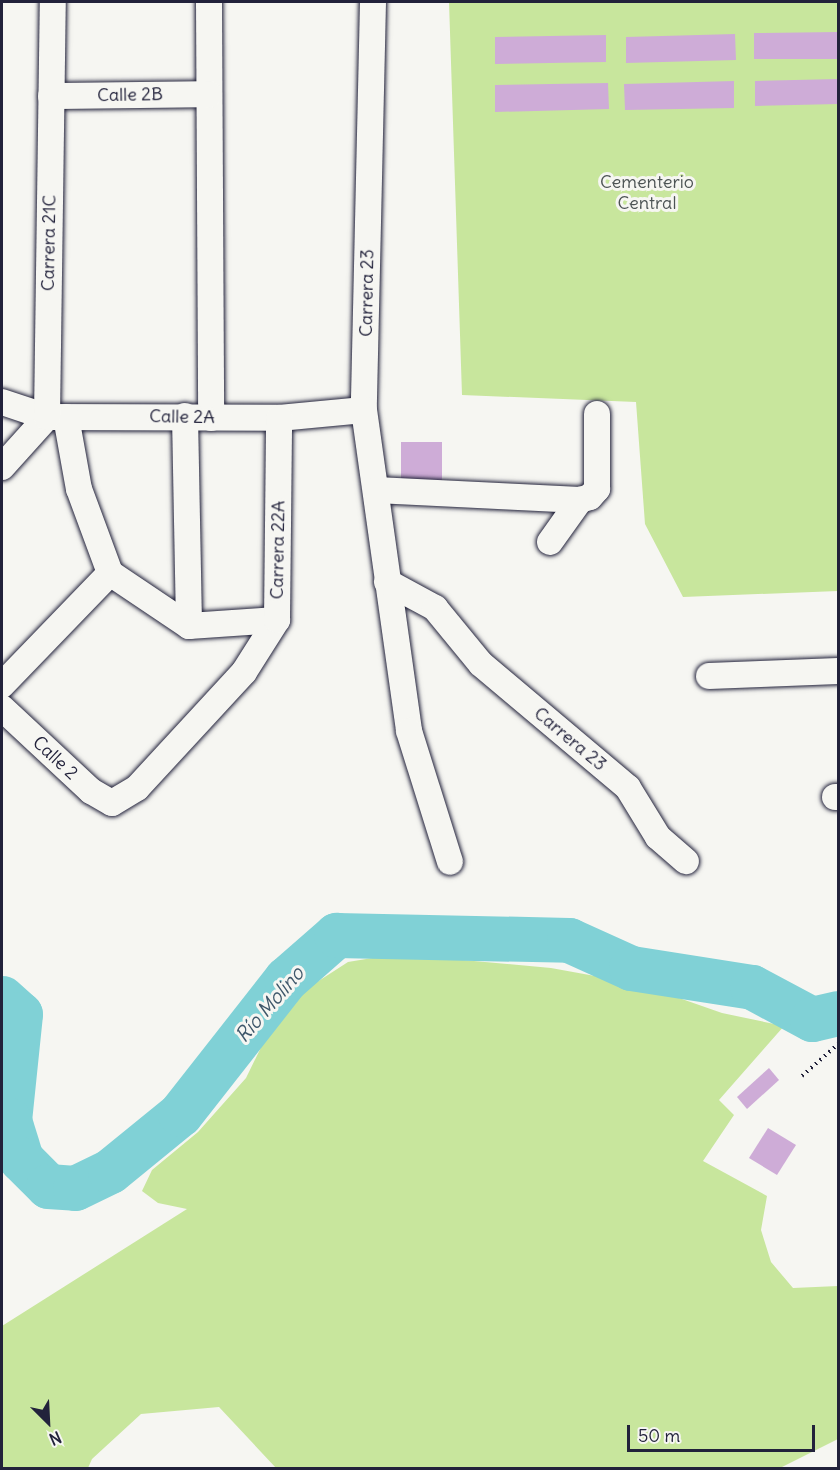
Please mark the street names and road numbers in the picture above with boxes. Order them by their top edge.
street label: Calle 2B [97,84,163,106]
street label: Carrera 21C [37,195,61,291]
street label: Carrera 23 [355,249,379,337]
street label: Calle 2A [149,406,215,428]
street label: Carrera 22A [266,500,290,600]
street label: Carrera 23 [529,703,611,775]
street label: Calle 2 [28,732,82,784]

